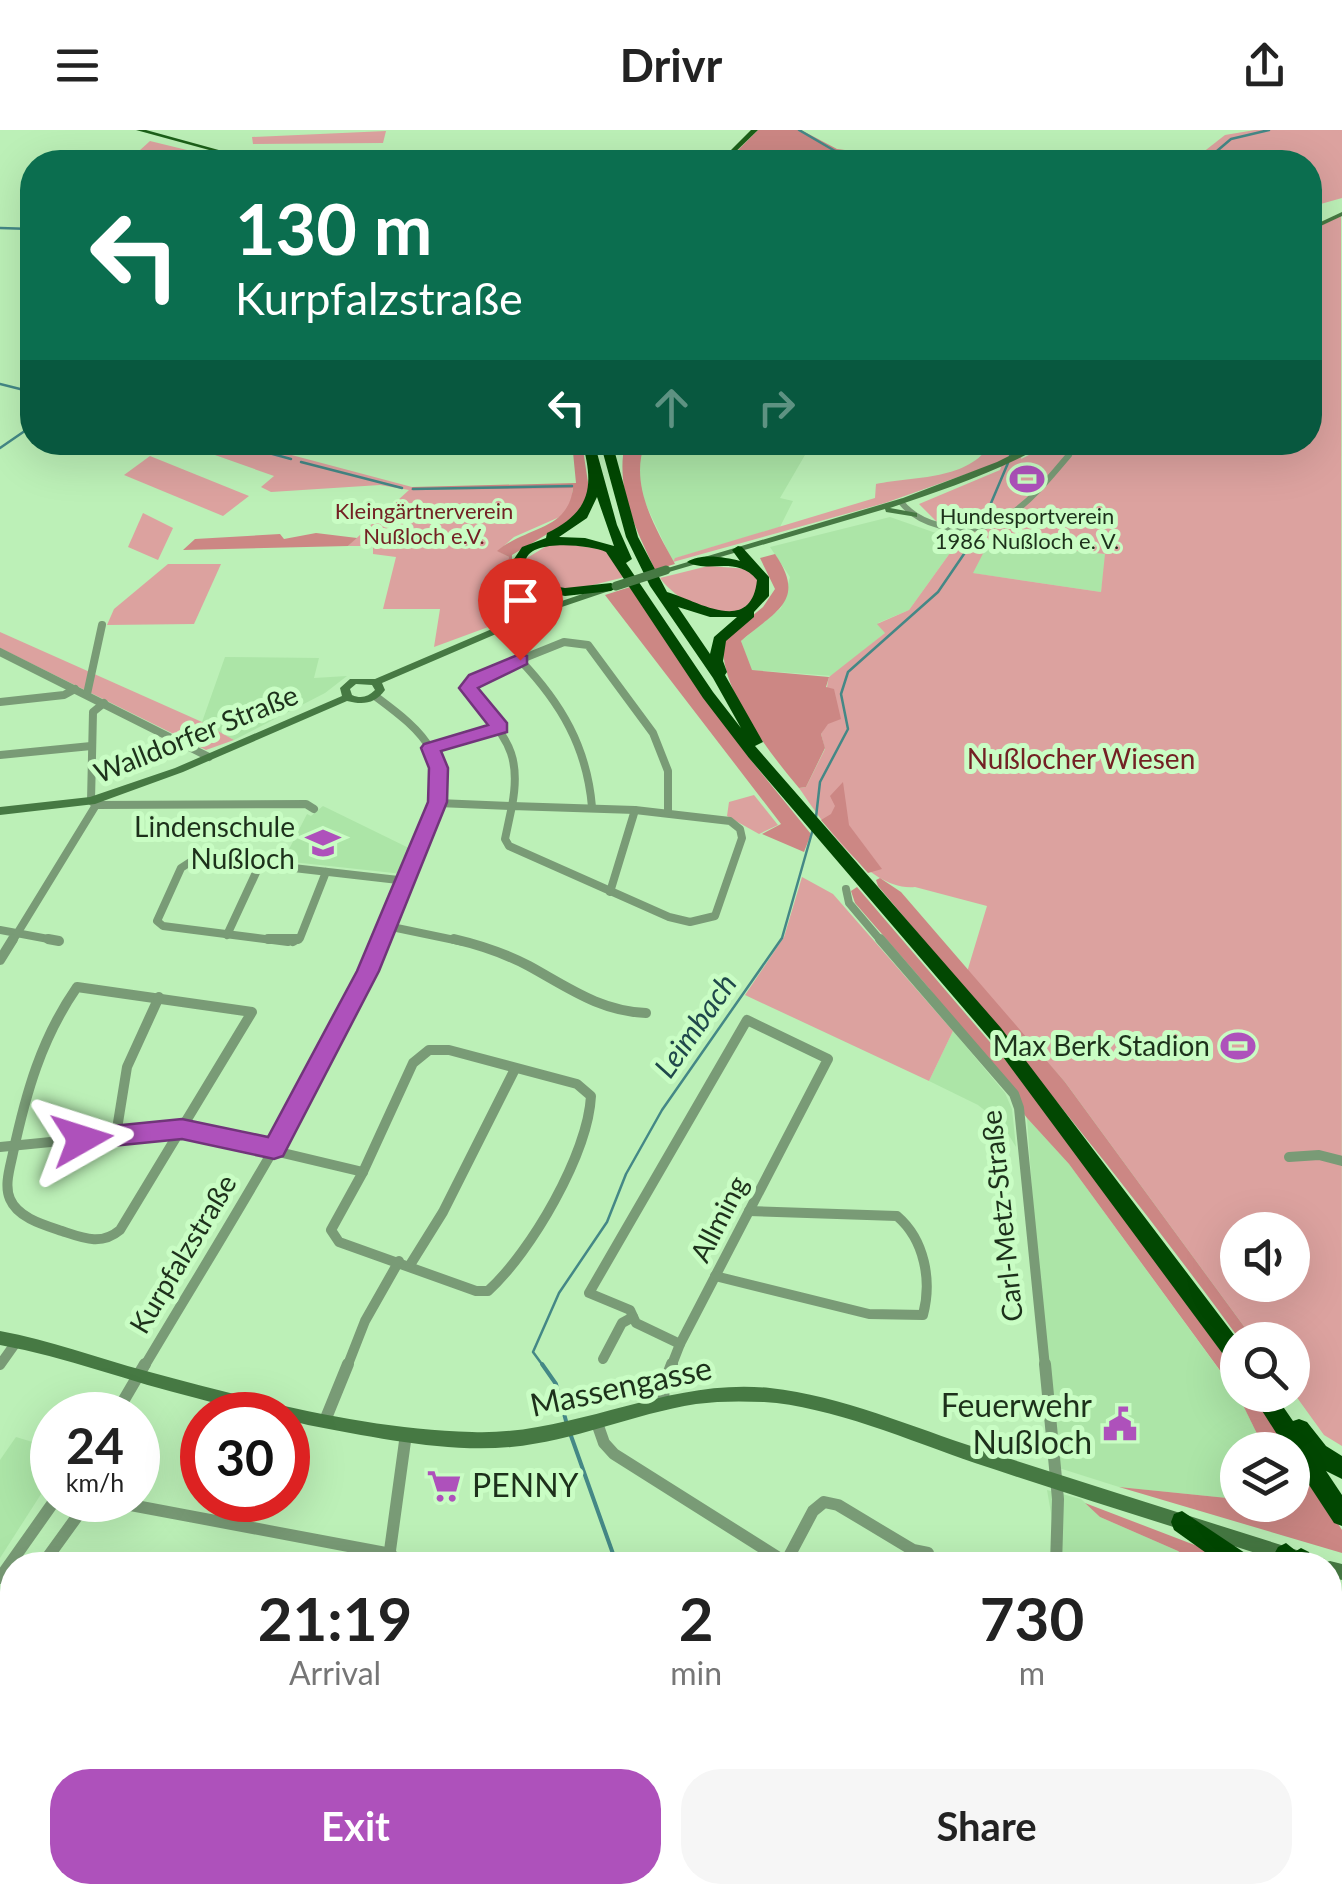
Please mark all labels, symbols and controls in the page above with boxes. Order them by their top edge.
icon: menu [50,38,105,93]
text: Drivr [620,38,722,92]
icon: share [1237,38,1292,93]
text: 130 m [235,186,432,270]
icon: left [70,190,200,320]
text: Kurpfalzstraße [235,271,523,325]
icon: left [539,380,594,435]
icon: ahead [644,380,699,435]
icon: right [749,380,804,435]
sports icon: Hundesportverein 1986 Nußloch e. V. [1008,460,1046,498]
park label: Kleingärtnerverein Nußloch e.V. [335,497,513,549]
place label: Hundesportverein 1986 Nußloch e. V. [935,502,1119,554]
pin [478,558,563,661]
icon: arrive [493,573,548,628]
street label: Walldorfer Straße [89,677,302,789]
park label: Nußlocher Wiesen [967,741,1195,775]
place label: Lindenschule Nußloch [134,809,295,875]
school or university icon: Lindenschule Nußloch [304,824,342,862]
water label: Leimbach [646,966,743,1084]
sports icon: Max Berk Stadion [1219,1027,1257,1065]
place label: Max Berk Stadion [993,1028,1210,1062]
position arrow [30,1087,134,1191]
street label: Carl-Metz-Straße [973,1109,1029,1324]
street label: Kurpfalzstraße [121,1168,243,1339]
street label: Allming [682,1170,754,1267]
map controls [1220,1212,1310,1522]
button: sound [1220,1212,1310,1302]
button: search [1220,1322,1310,1412]
street label: Massengasse [526,1347,715,1424]
place label: Feuerwehr Nußloch [941,1385,1092,1461]
speed limit sign: 30 [180,1392,310,1522]
public building icon: Feuerwehr Nußloch [1101,1405,1139,1443]
text: 24 [66,1415,124,1475]
button: layers [1220,1432,1310,1522]
place label: PENNY [472,1465,579,1504]
text: km/h [66,1467,124,1497]
supermarket icon: PENNY [425,1467,463,1505]
text: 21:19 [258,1582,412,1654]
text: 2 [679,1582,714,1654]
text: 730 [980,1582,1084,1654]
text: Arrival [289,1653,381,1692]
text: min [670,1653,722,1692]
text: m [1019,1653,1045,1692]
button: Exit [50,1769,661,1884]
button: Share [681,1769,1292,1884]

